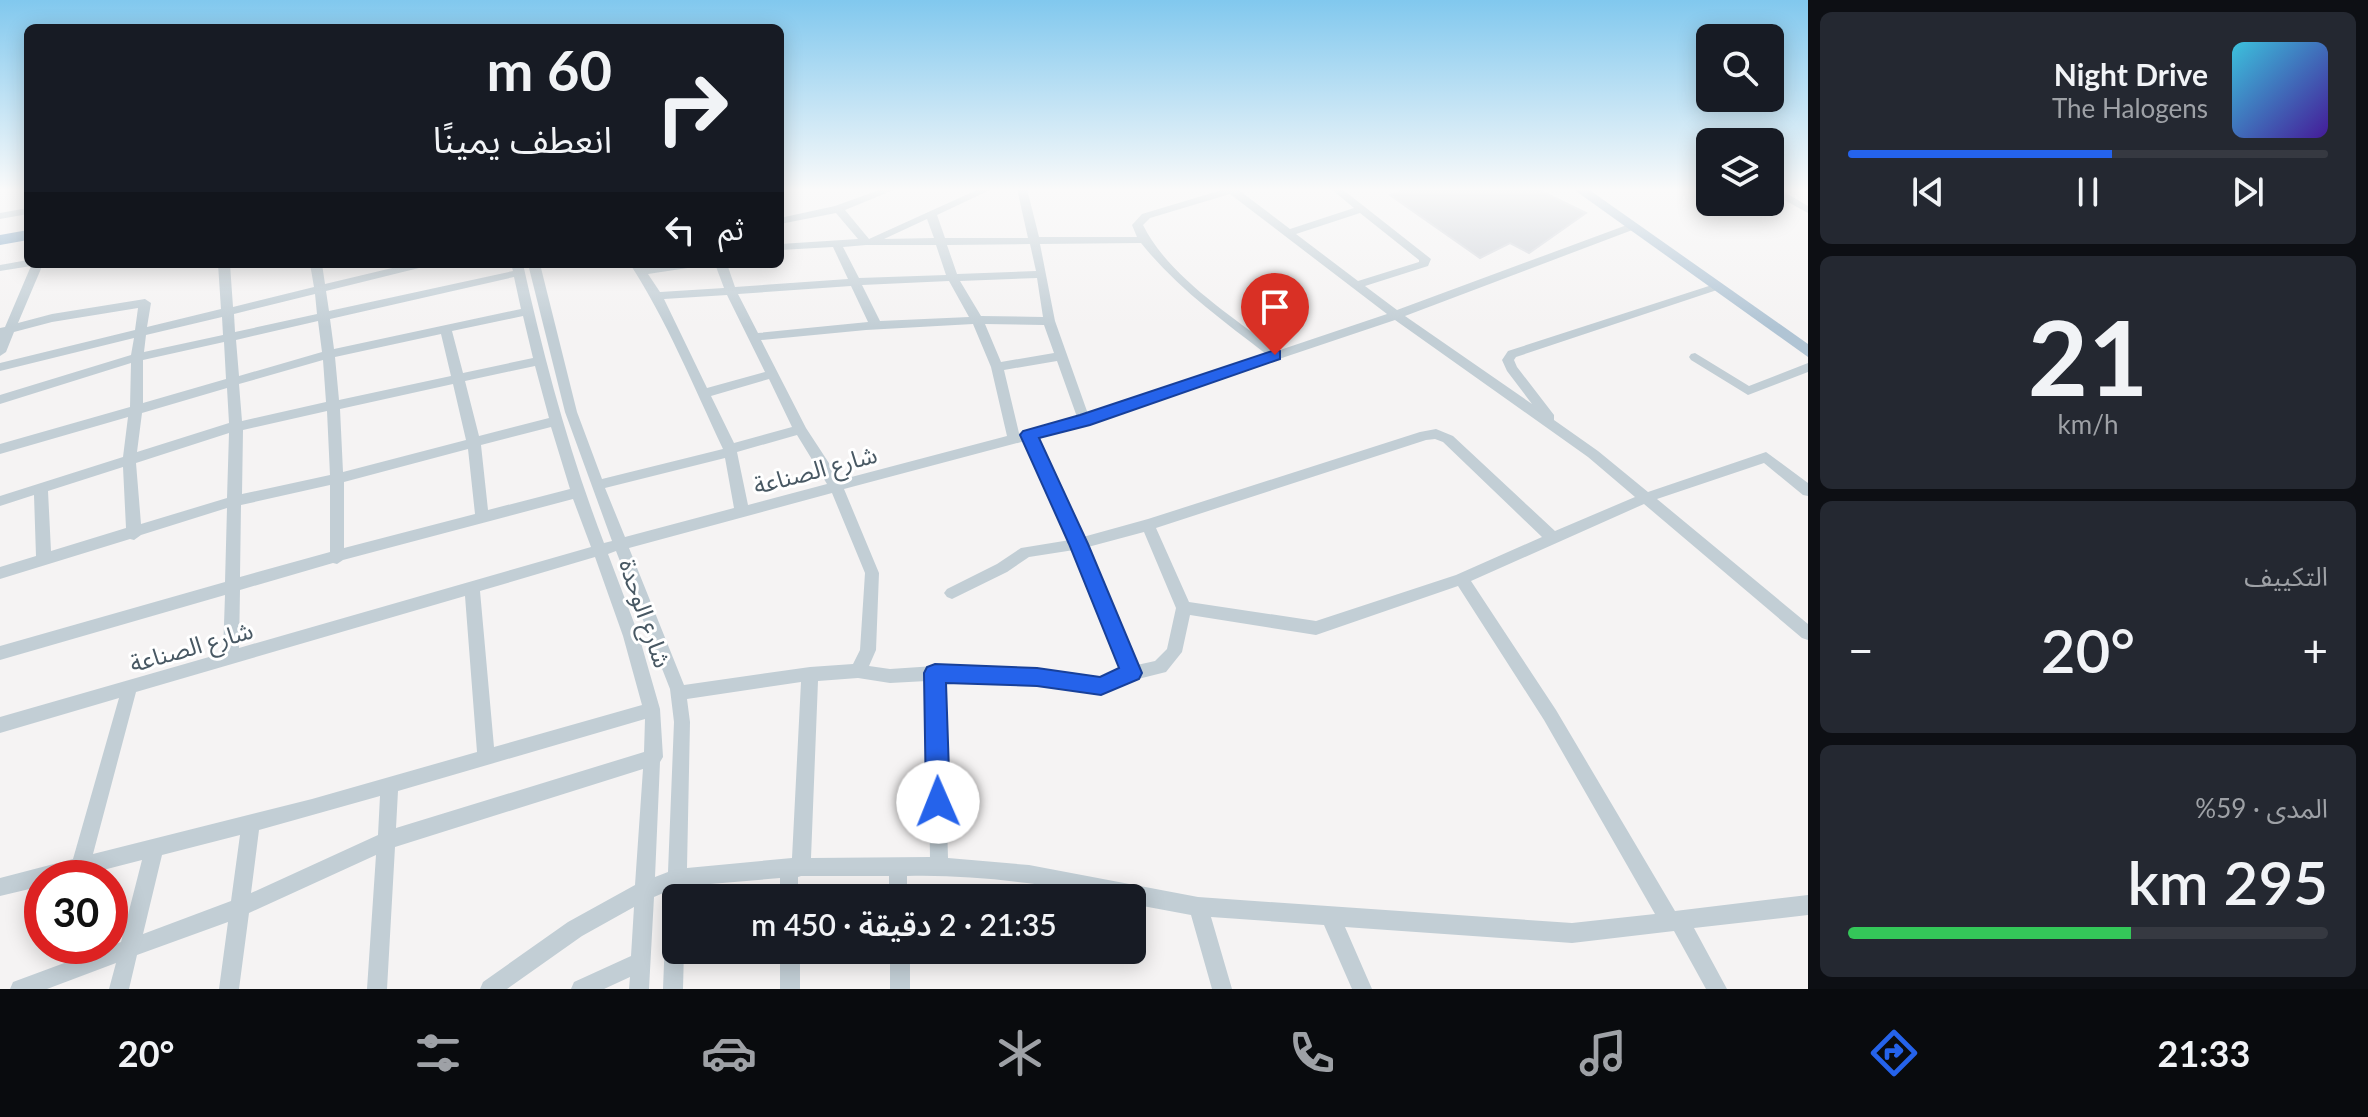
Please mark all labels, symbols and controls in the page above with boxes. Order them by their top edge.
map controls [1696,24,1784,216]
button: search [1696,24,1784,112]
text: 60 m [487,36,612,103]
icon: right [640,56,744,160]
text: Night Drive [2054,56,2208,92]
text: The Halogens [2052,92,2208,124]
text: انعطف يمينًا [433,117,612,161]
button: layers [1696,128,1784,216]
icon: previous [1906,170,1950,214]
icon: pause [2066,170,2110,214]
icon: next [2226,170,2270,214]
icon: left [658,208,702,252]
text: ثم [718,210,744,246]
pin [1241,273,1309,355]
icon: arrive [1253,285,1297,329]
text: 21 [2028,293,2148,418]
text: km/h [2058,408,2118,440]
street label: شارع الصناعة [750,439,881,503]
street label: شارع الوحدة [610,555,678,672]
text: التكييف [2244,560,2328,592]
text: 20° [2041,614,2135,686]
street label: شارع الصناعة [126,615,257,681]
text: − [1848,624,1874,676]
text: + [2302,624,2328,676]
position arrow [896,760,980,844]
text: المدى · 59% [2195,792,2328,824]
text: 295 km [2127,846,2328,918]
speed limit sign: 30 [24,860,128,964]
text: 21:35 · 2 دقيقة · 450 m [751,906,1057,942]
icon: filters [410,1025,466,1081]
icon: car [701,1025,757,1081]
icon: climate [992,1025,1048,1081]
icon: phone [1284,1025,1340,1081]
icon: music [1575,1025,1631,1081]
icon: directions [1866,1025,1922,1081]
text: 20° [118,1031,174,1075]
text: 21:33 [2158,1031,2250,1075]

